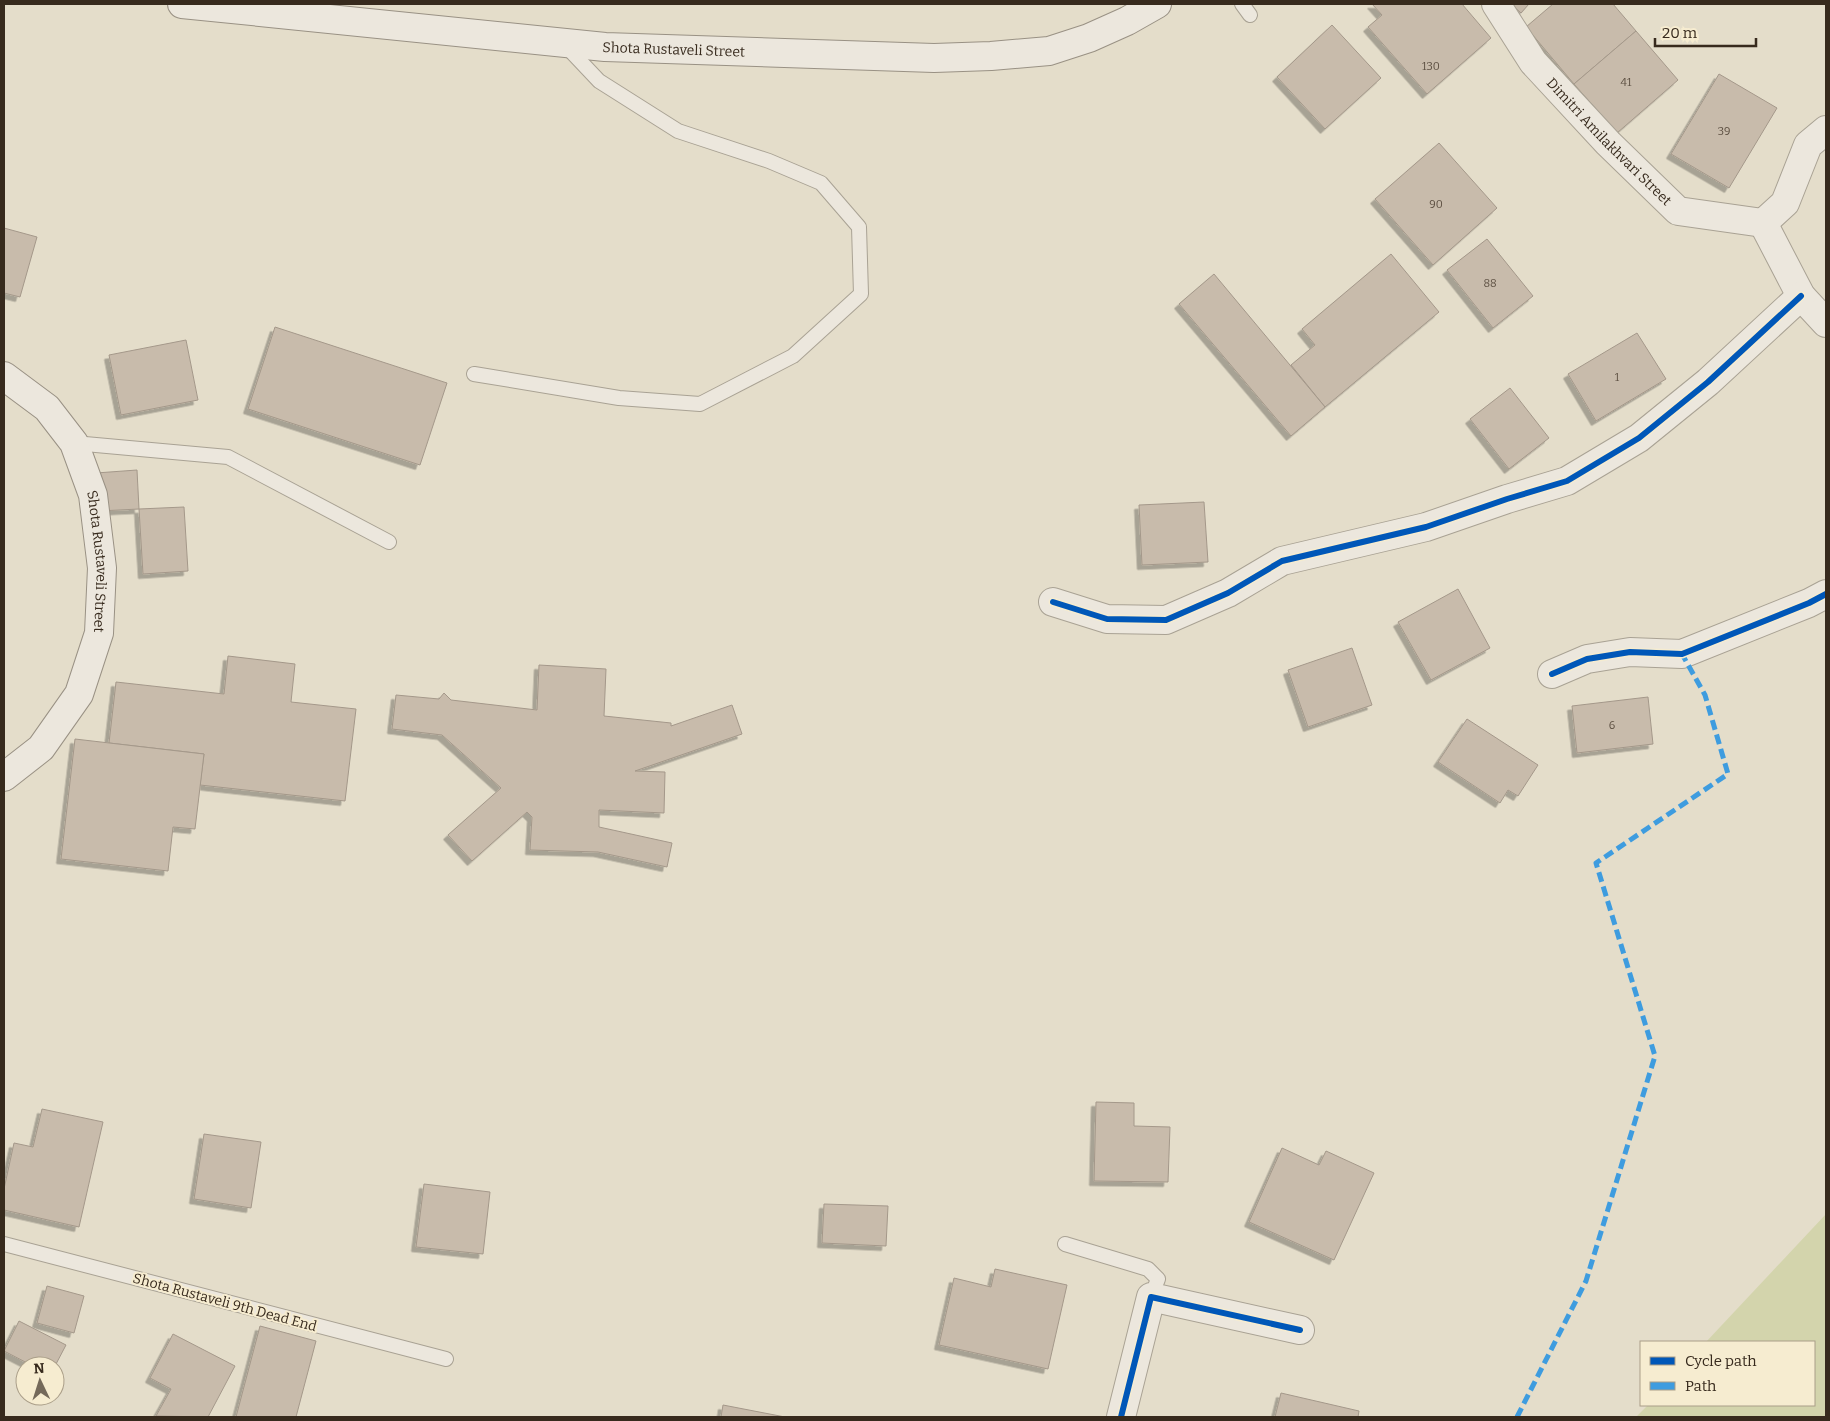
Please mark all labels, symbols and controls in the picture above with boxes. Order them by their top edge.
scale bar [1655,15,1756,47]
text: 20 m [1662,24,1698,42]
street label: Shota Rustaveli Street [602,39,745,61]
house number: 130 [1422,60,1440,73]
street label: Dimitri Amilakhvari Street [1543,74,1675,209]
house number: 41 [1621,76,1632,89]
house number: 39 [1718,125,1730,138]
house number: 90 [1429,198,1443,211]
house number: 88 [1483,277,1497,290]
house number: 1 [1615,371,1620,384]
street label: Shota Rustaveli Street [83,488,110,633]
house number: 6 [1609,719,1615,732]
street label: Shota Rustaveli 9th Dead End [131,1270,319,1335]
legend [1640,1341,1815,1406]
text: Cycle path [1685,1352,1757,1370]
north arrow [15,1356,65,1406]
text: N [33,1360,45,1377]
text: Path [1685,1377,1717,1395]

